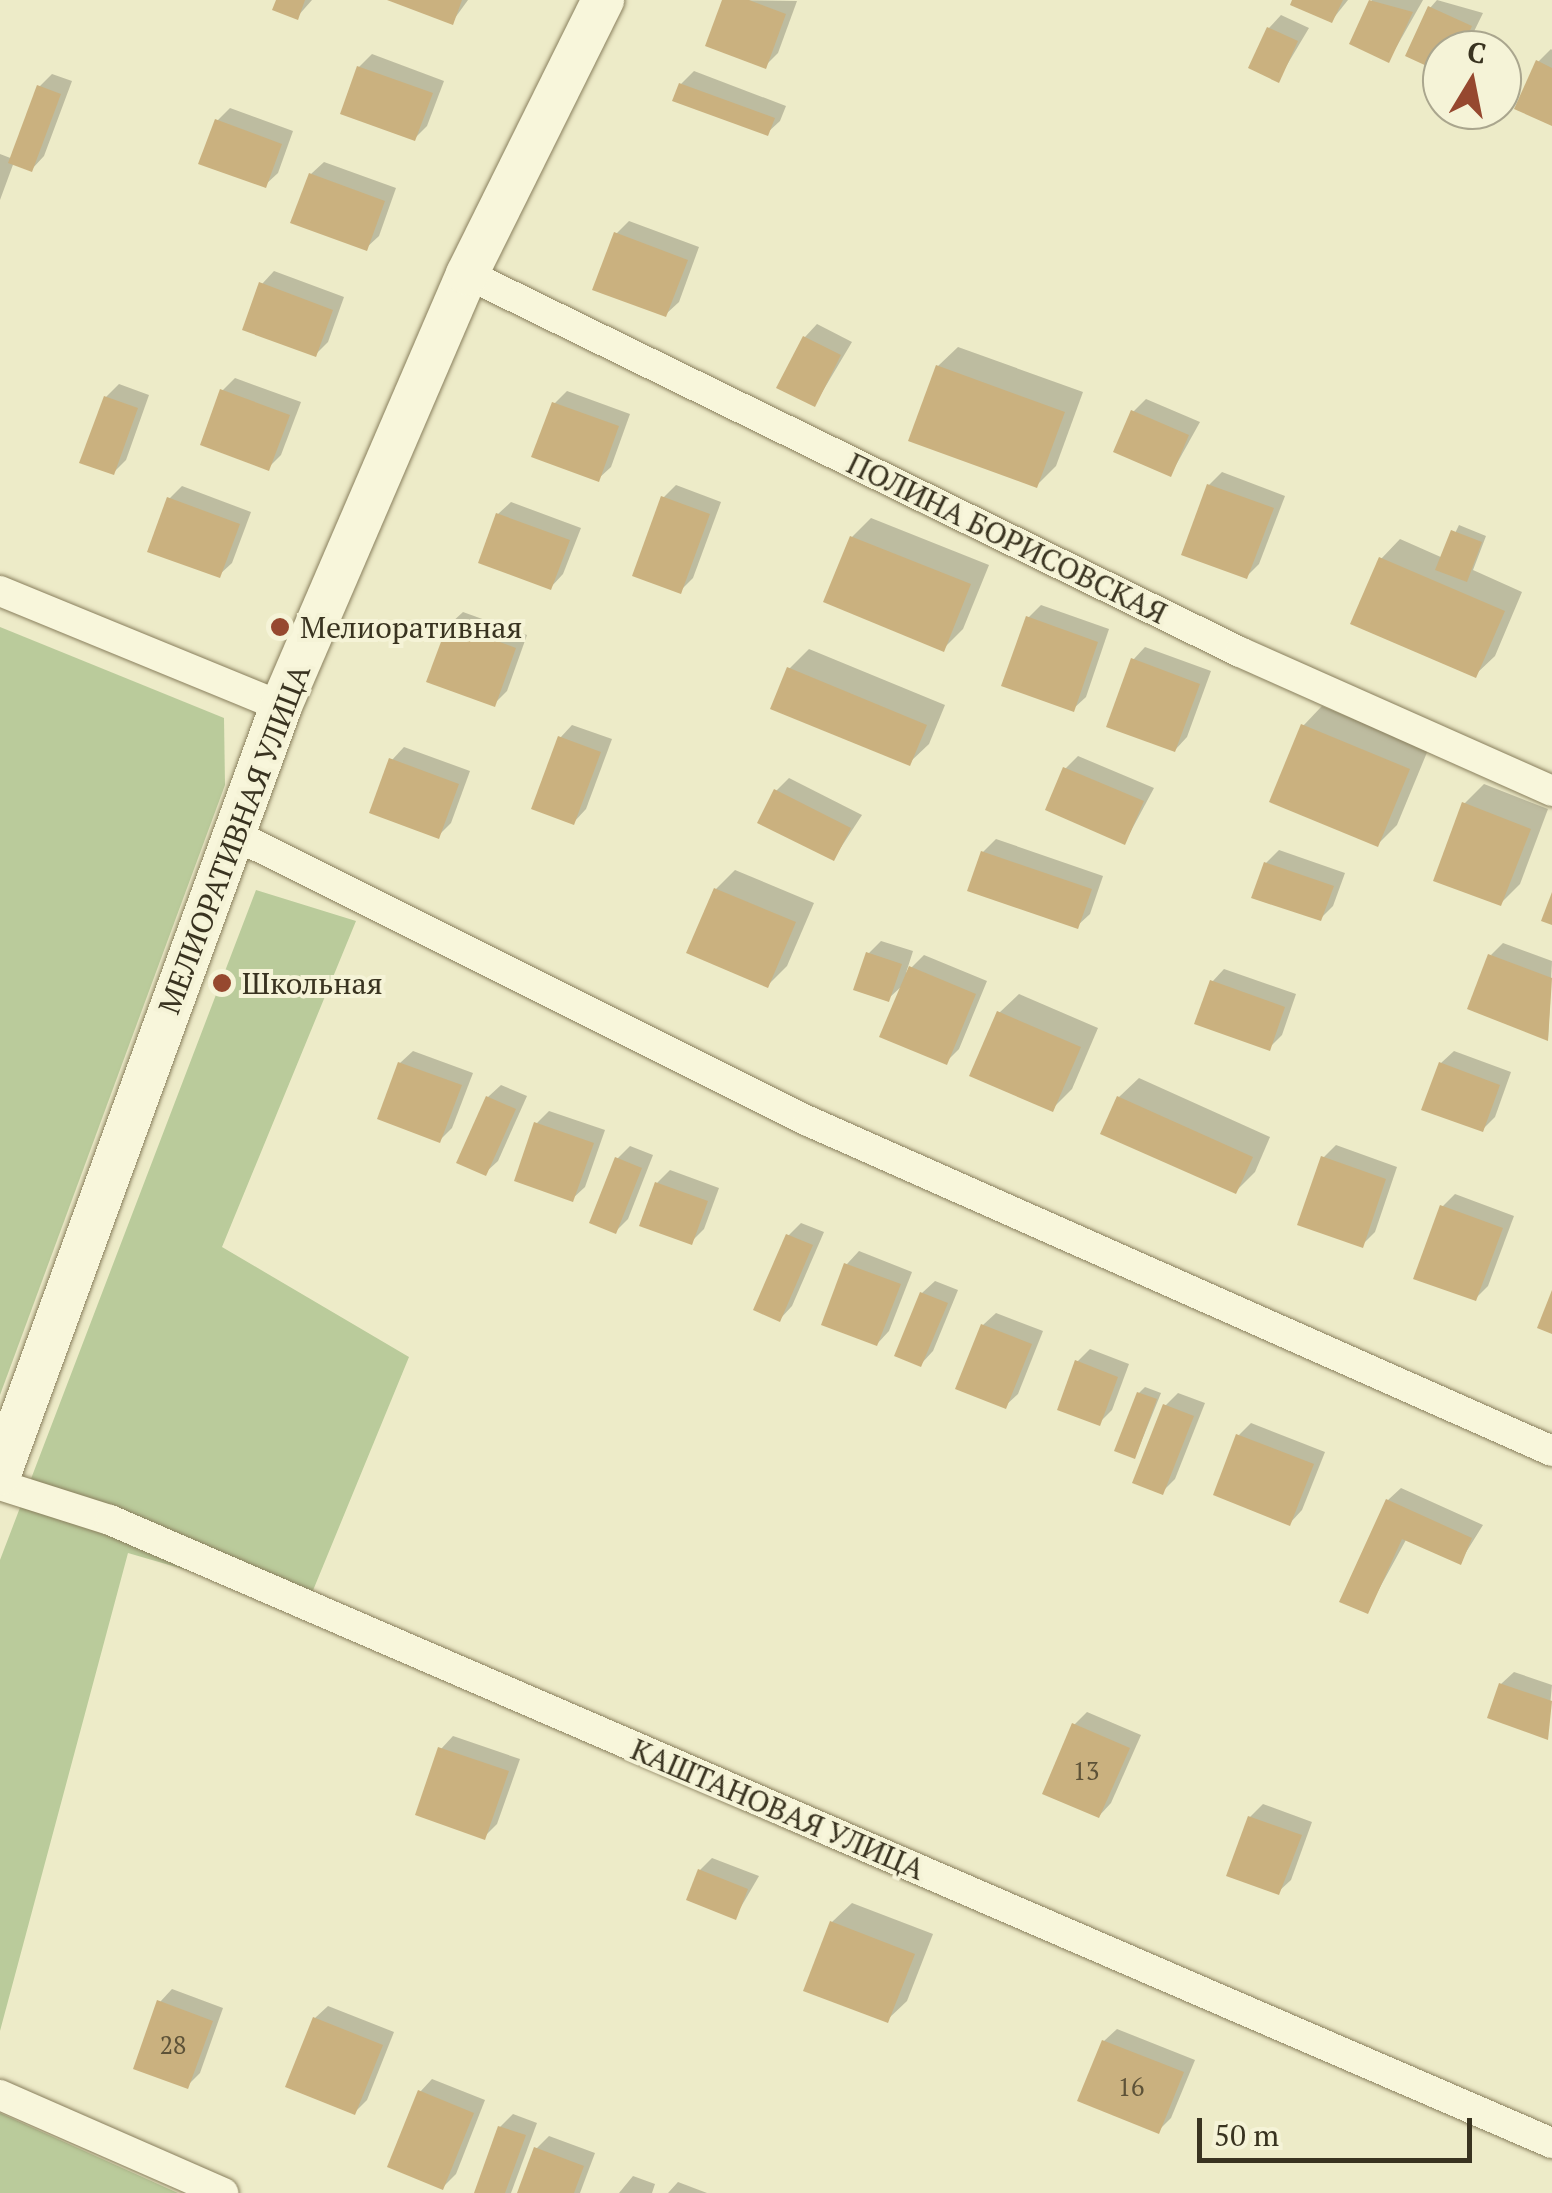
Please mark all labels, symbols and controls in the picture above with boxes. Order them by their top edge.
north arrow [1422,30,1522,130]
text: С [1465,32,1489,72]
street label: ПОЛИНА БОРИСОВСКАЯ [841,445,1173,631]
place label: Мелиоративная [300,609,522,645]
marker: Мелиоративная [269,616,291,638]
street label: МЕЛИОРАТИВНАЯ УЛИЦА [151,659,317,1019]
place label: Школьная [242,965,383,1001]
marker: Школьная [211,972,233,994]
street label: КАШТАНОВАЯ УЛИЦА [626,1731,930,1887]
house number: 13 [1073,1756,1099,1786]
house number: 28 [160,2030,186,2060]
house number: 16 [1118,2072,1144,2102]
scale bar [1202,2098,1477,2160]
text: 50 m [1214,2115,1279,2155]

